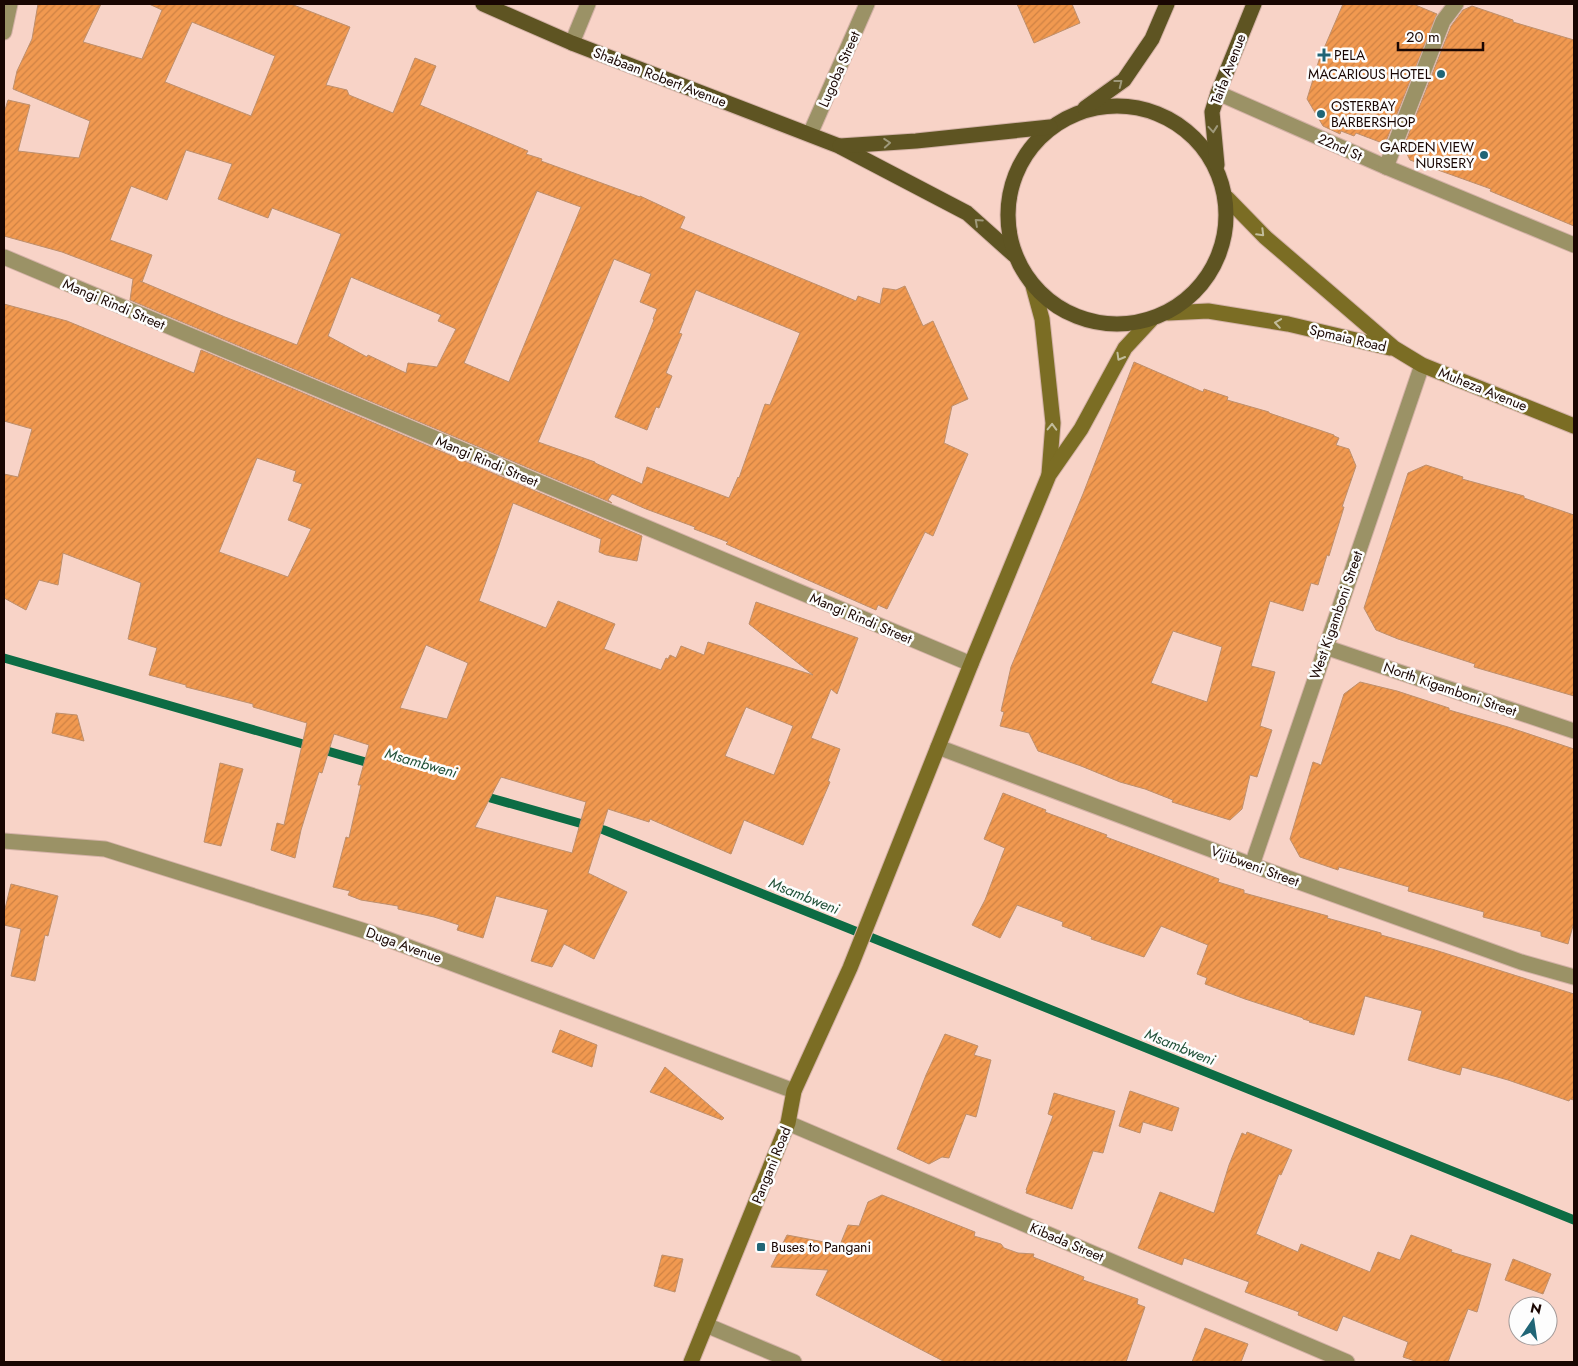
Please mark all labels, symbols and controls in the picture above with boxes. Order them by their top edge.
scale bar [1398,20,1483,52]
text: 20 m [1406,26,1440,48]
street label: Lugoba Street [813,27,865,110]
street label: Taifa Avenue [1205,31,1251,107]
street label: Shabaan Robert Avenue [590,42,730,112]
place label: PELA [1334,45,1366,65]
marker: PELA [1318,49,1330,61]
place label: MACARIOUS HOTEL [1308,64,1432,84]
marker: MACARIOUS HOTEL [1435,68,1447,80]
one-way arrow [1113,81,1122,89]
place label: OSTERBAY BARBERSHOP [1331,96,1416,132]
marker: OSTERBAY BARBERSHOP [1315,108,1327,120]
one-way arrow [1208,126,1219,134]
street label: 22nd St [1315,128,1366,166]
place label: GARDEN VIEW NURSERY [1380,137,1474,173]
one-way arrow [884,138,892,149]
marker: GARDEN VIEW NURSERY [1478,149,1490,161]
one-way arrow [975,219,984,228]
one-way arrow [1255,227,1264,236]
street label: Mangi Rindi Street [60,273,169,335]
one-way arrow [1274,318,1283,328]
street label: Spmaia Road [1308,319,1388,357]
one-way arrow [1116,351,1126,360]
street label: Muheza Avenue [1436,362,1530,416]
one-way arrow [1047,422,1057,430]
street label: Mangi Rindi Street [433,430,542,492]
street label: West Kigamboni Street [1305,548,1368,682]
street label: Mangi Rindi Street [807,587,916,649]
street label: North Kigamboni Street [1381,657,1520,721]
water label: Msambweni [382,742,460,784]
street label: Vijibweni Street [1208,841,1303,892]
water label: Msambweni [766,872,843,920]
street label: Duga Avenue [363,922,445,968]
water label: Msambweni [1142,1023,1219,1071]
street label: Pangani Road [746,1123,796,1207]
street label: Kibada Street [1027,1217,1108,1267]
place label: Buses to Pangani [771,1237,871,1257]
marker: Buses to Pangani [755,1241,767,1253]
north arrow [1508,1296,1558,1346]
text: N [1528,1297,1544,1319]

